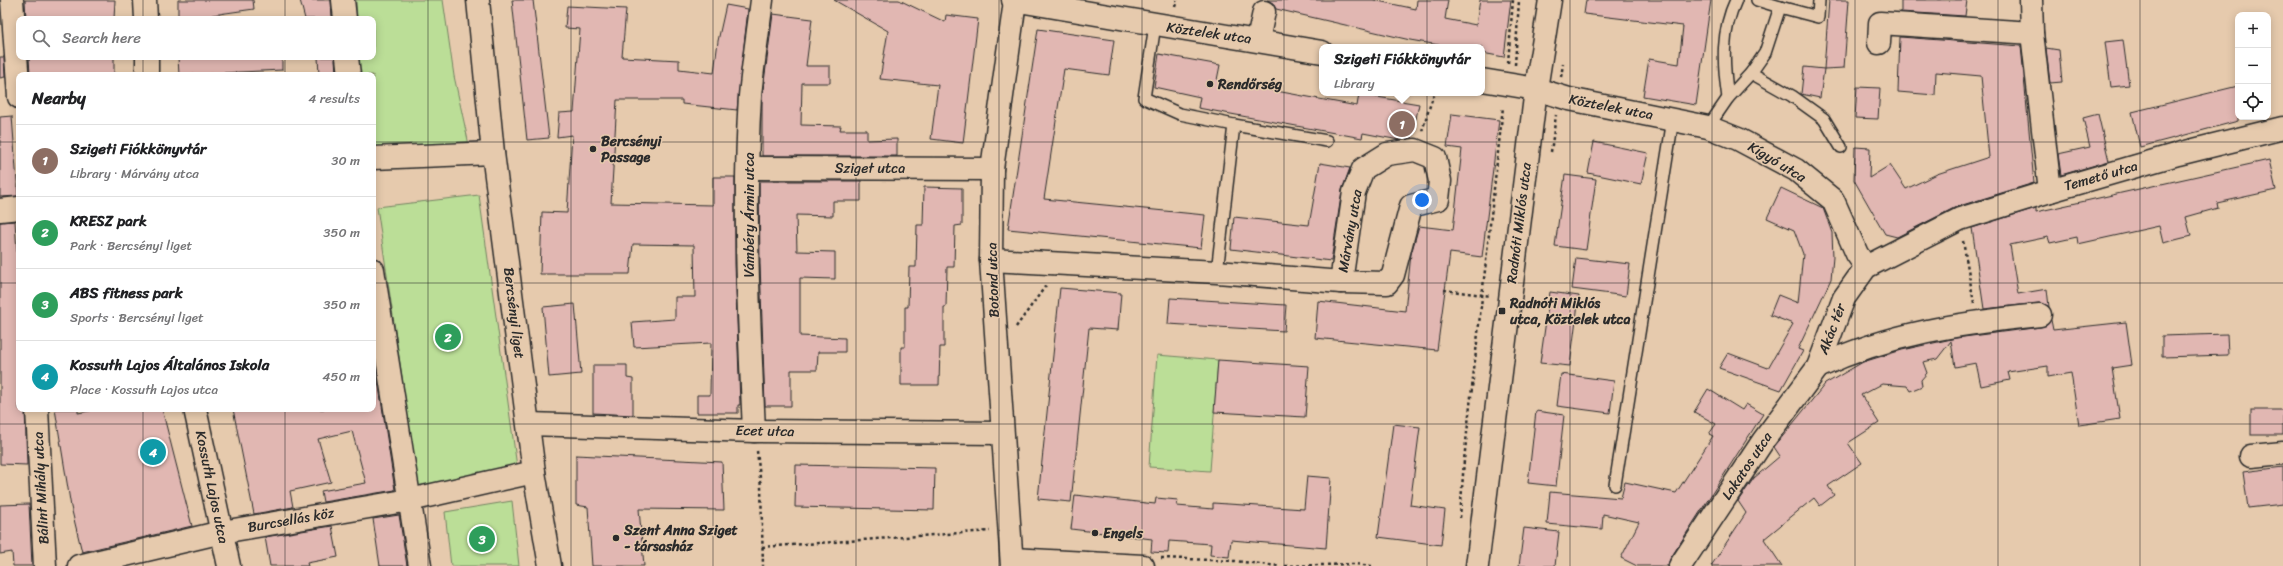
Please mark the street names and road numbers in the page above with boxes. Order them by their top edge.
street label: Köztelek utca [1165,15,1253,51]
street label: Köztelek utca [1567,87,1655,127]
street label: Kígyó utca [1743,135,1812,190]
street label: Vámbéry Ármin utca [737,153,762,277]
street label: Temető utca [2061,154,2141,198]
street label: Sziget utca [835,156,905,181]
street label: Radnóti Miklós utca [1499,160,1539,285]
street label: Márvány utca [1330,187,1370,274]
street label: Botond utca [979,242,1007,318]
street label: Bercsényi liget [496,266,532,360]
street label: Akác tér [1811,299,1854,359]
street label: Ecet utca [735,418,795,444]
street label: Lakatos utca [1715,426,1780,505]
street label: Kossuth Lajos utca [188,428,236,546]
street label: Bálint Mihály utca [26,431,56,545]
street label: Burcsellás köz [246,500,337,540]

